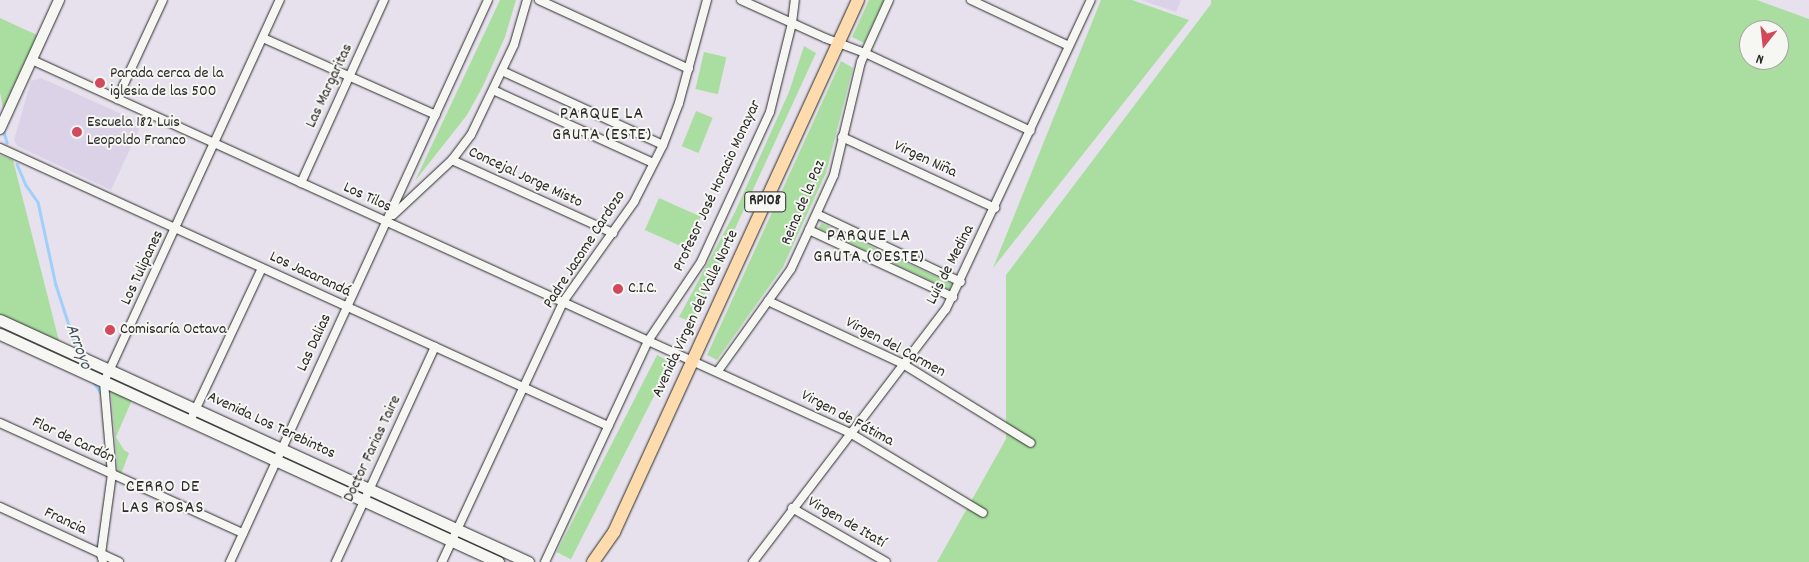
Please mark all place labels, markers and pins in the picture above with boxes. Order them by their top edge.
place label: Parada cerca de la iglesia de las 500 [110,64,223,102]
marker: Parada cerca de la iglesia de las 500 [94,77,106,89]
place label: Escuela 182 Luis Leopoldo Franco [87,113,186,151]
marker: Escuela 182 Luis Leopoldo Franco [71,126,83,138]
place label: C.I.C. [628,279,657,299]
marker: C.I.C. [612,283,624,295]
place label: Comisaría Octava [120,320,226,340]
marker: Comisaría Octava [104,324,116,336]

